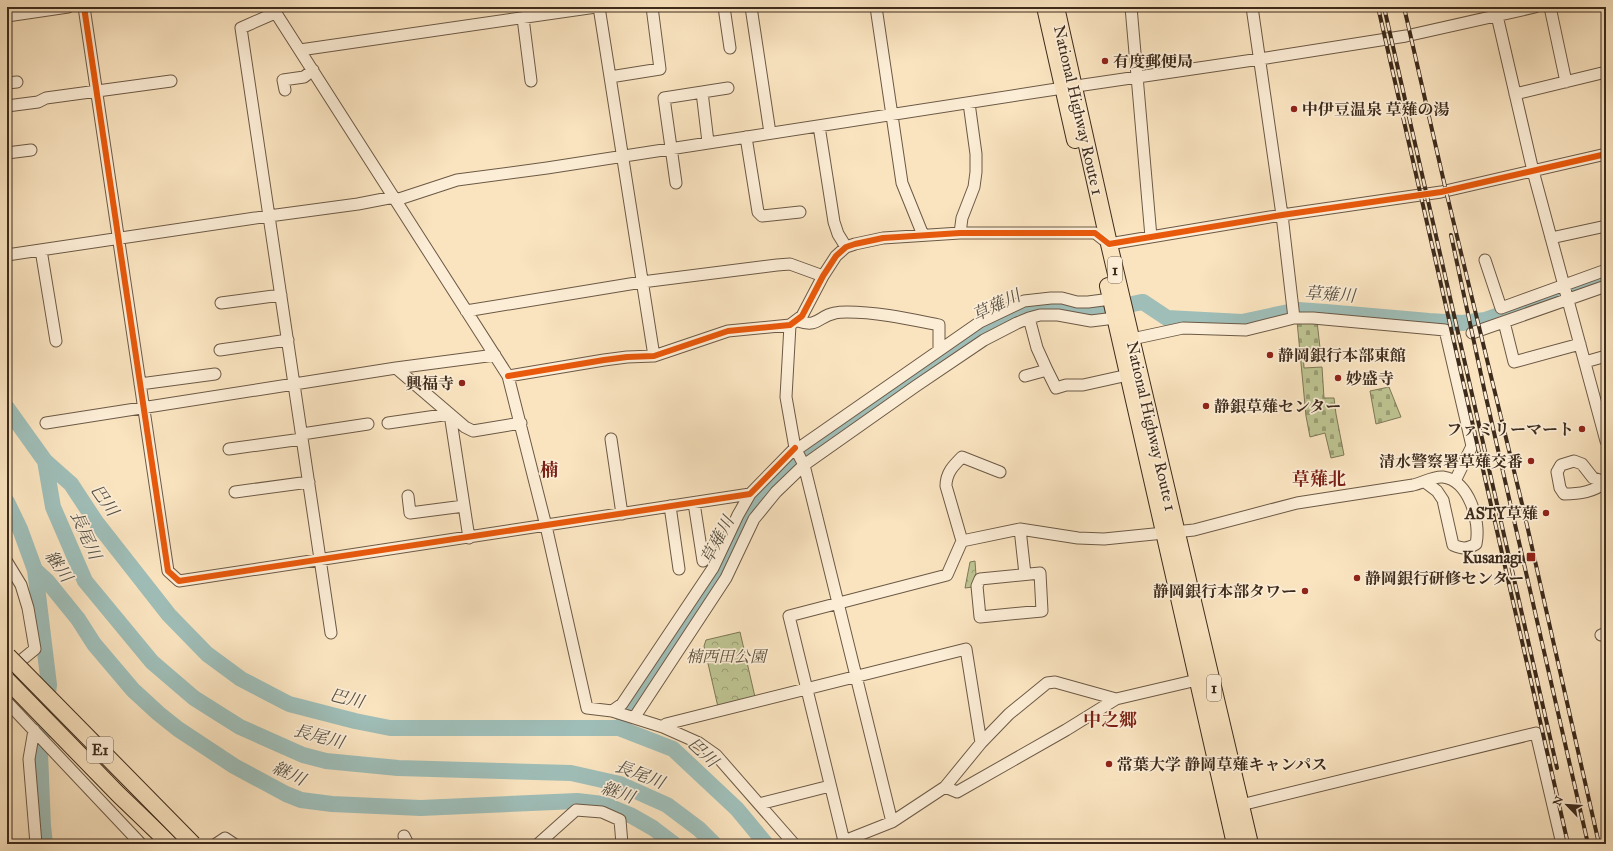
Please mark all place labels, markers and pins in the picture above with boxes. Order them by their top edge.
place label: 有度郵便局 [1113,52,1193,71]
marker: 有度郵便局 [1100,56,1110,66]
place label: 中伊豆温泉 草薙の湯 [1302,100,1449,119]
marker: 中伊豆温泉 草薙の湯 [1289,104,1299,114]
place label: 静岡銀行本部東館 [1278,346,1406,365]
marker: 静岡銀行本部東館 [1265,350,1275,360]
place label: 妙盛寺 [1346,369,1394,388]
marker: 妙盛寺 [1333,373,1343,383]
place label: 興福寺 [406,374,454,393]
marker: 興福寺 [457,378,467,388]
place label: 静銀草薙センター [1214,397,1341,416]
marker: 静銀草薙センター [1201,401,1211,411]
place label: ファミリーマート [1446,420,1574,439]
marker: ファミリーマート [1577,424,1587,434]
place label: 清水警察署草薙交番 [1379,452,1523,471]
marker: 清水警察署草薙交番 [1526,456,1536,466]
place label: ASTY草薙 [1464,504,1538,523]
marker: ASTY草薙 [1541,508,1551,518]
place label: Kusanagi [1463,548,1523,568]
marker: Kusanagi [1525,551,1537,563]
place label: 静岡銀行研修センター [1365,569,1524,588]
marker: 静岡銀行研修センター [1352,573,1362,583]
place label: 静岡銀行本部タワー [1153,582,1297,601]
marker: 静岡銀行本部タワー [1300,586,1310,596]
place label: 常葉大学 静岡草薙キャンパス [1117,755,1327,774]
marker: 常葉大学 静岡草薙キャンパス [1104,759,1114,769]

